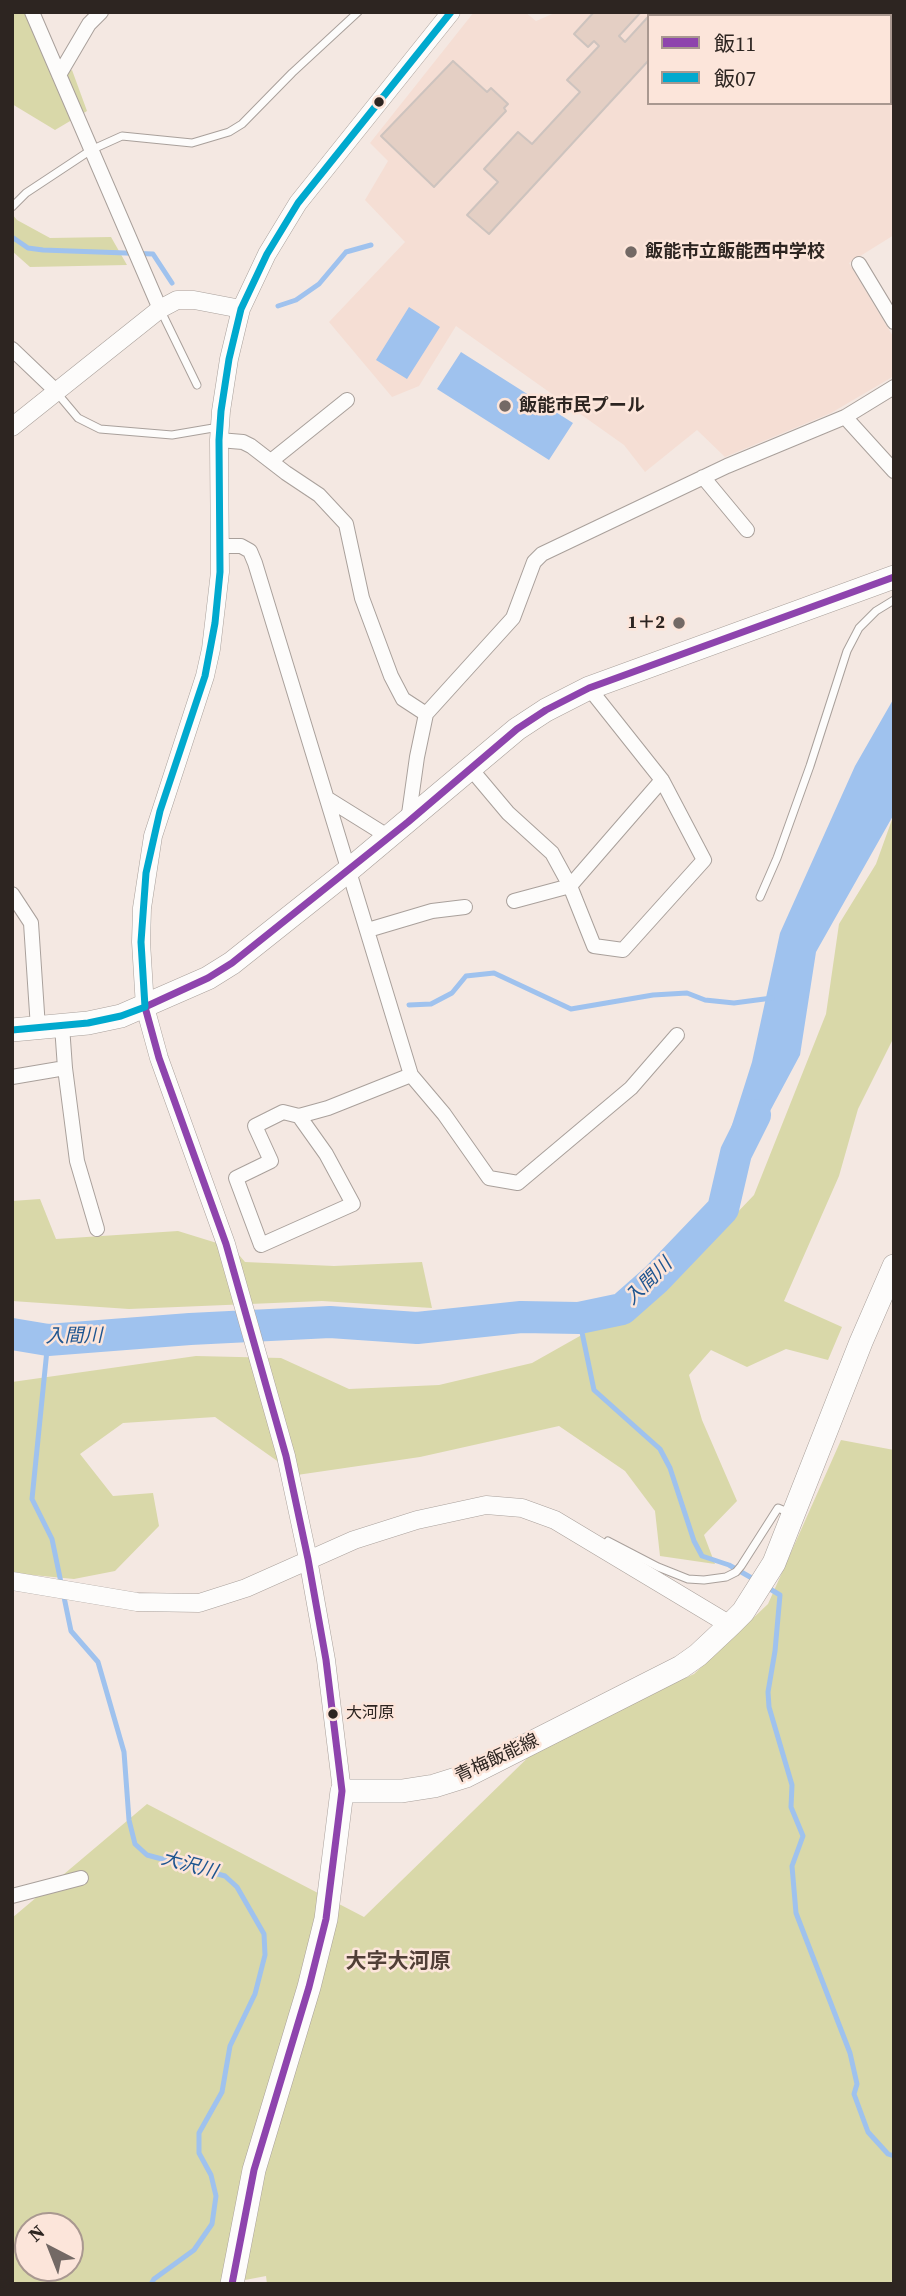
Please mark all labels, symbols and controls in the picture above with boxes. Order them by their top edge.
legend [647,14,892,105]
text: 飯11 [714,29,756,58]
text: 飯07 [714,64,756,93]
unlabelled marker [372,95,386,109]
place label: 飯能市立飯能西中学校 [645,241,825,263]
marker: 飯能市立飯能西中学校 [623,244,639,260]
place label: 飯能市民プール [519,395,645,417]
marker: 飯能市民プール [497,398,513,414]
place label: 1＋2 [627,612,665,634]
marker: 1＋2 [671,615,687,631]
water label: 入間川 [621,1254,677,1310]
water label: 入間川 [45,1325,103,1349]
place label: 大河原 [346,1704,394,1724]
marker: 大河原 [326,1707,340,1721]
street label: 青梅飯能線 [452,1730,542,1788]
water label: 大沢川 [159,1848,219,1884]
district label: 大字大河原 [346,1950,450,1976]
north arrow [14,2212,84,2282]
text: N [22,2219,50,2247]

